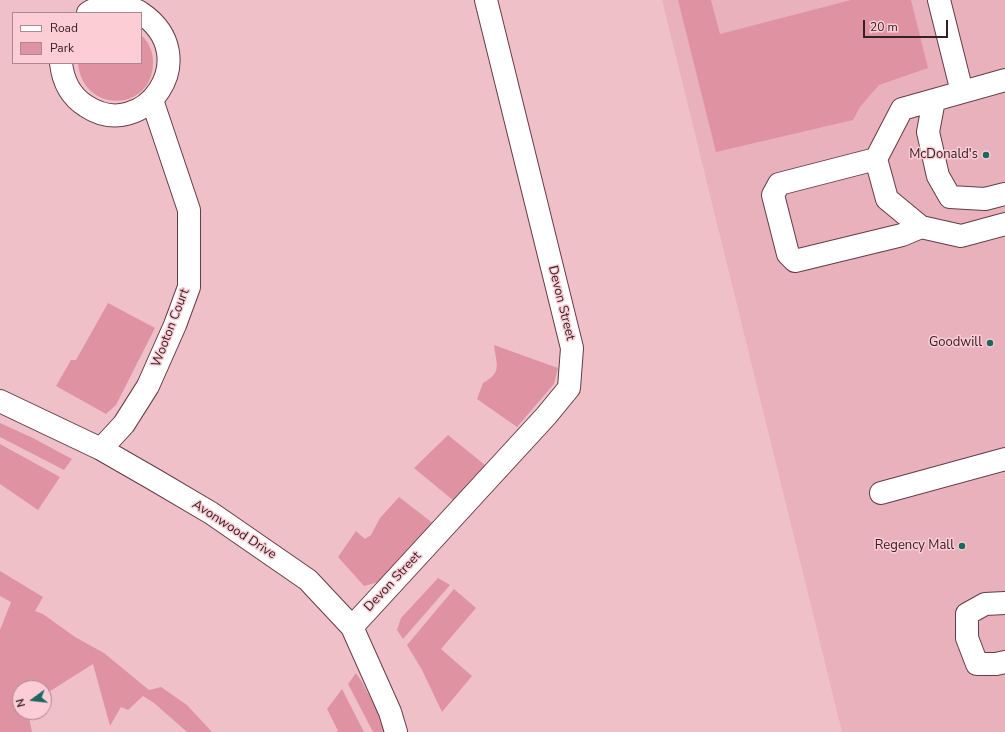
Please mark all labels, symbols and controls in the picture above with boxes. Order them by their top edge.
legend [12,12,142,64]
scale bar [865,12,950,38]
text: 20 m [870,19,898,35]
text: Road [50,20,78,36]
text: Park [50,40,74,56]
place label: McDonald's [909,147,978,163]
marker: McDonald's [981,150,991,160]
street label: Devon Street [544,264,578,342]
street label: Wooton Court [149,287,193,369]
place label: Goodwill [929,335,982,351]
marker: Goodwill [985,338,995,348]
street label: Avonwood Drive [189,497,279,563]
place label: Regency Mall [875,538,954,554]
marker: Regency Mall [957,541,967,551]
street label: Devon Street [361,549,425,615]
north arrow [12,680,52,720]
text: N [13,697,29,709]

